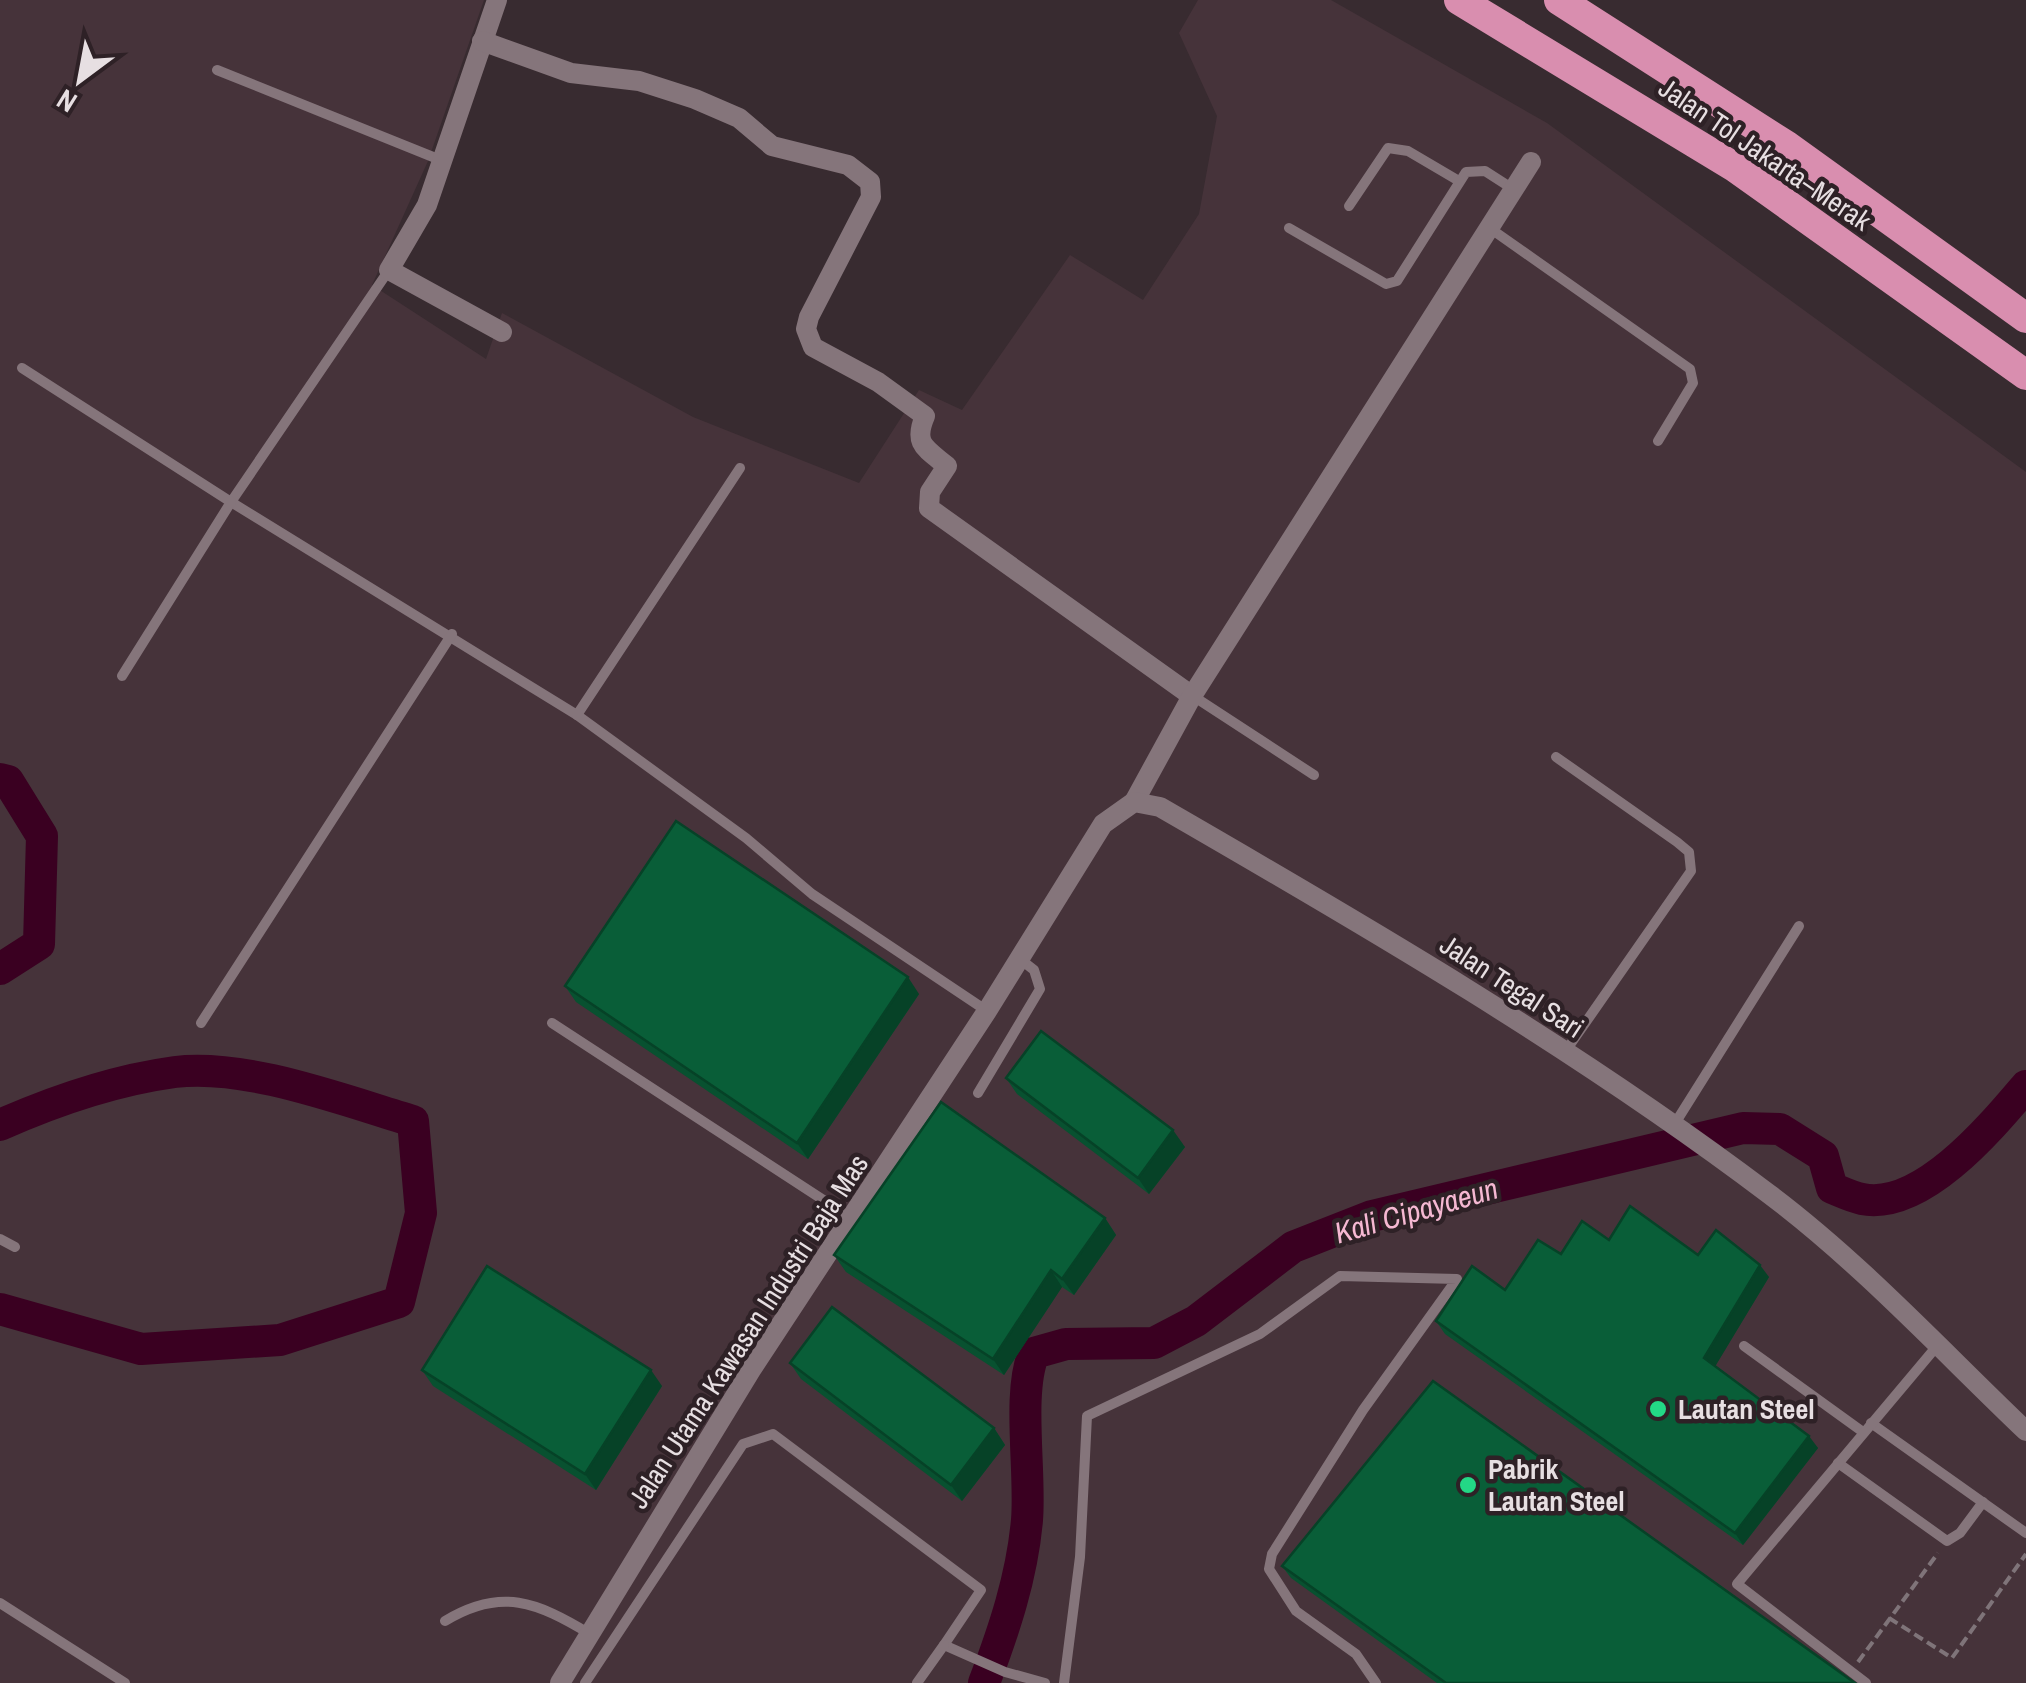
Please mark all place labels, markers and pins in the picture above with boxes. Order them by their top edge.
place label: Lautan Steel [1678,1390,1815,1428]
marker: Lautan Steel [1647,1398,1669,1420]
place label: Pabrik Lautan Steel [1488,1450,1625,1520]
marker: Pabrik Lautan Steel [1457,1474,1479,1496]

